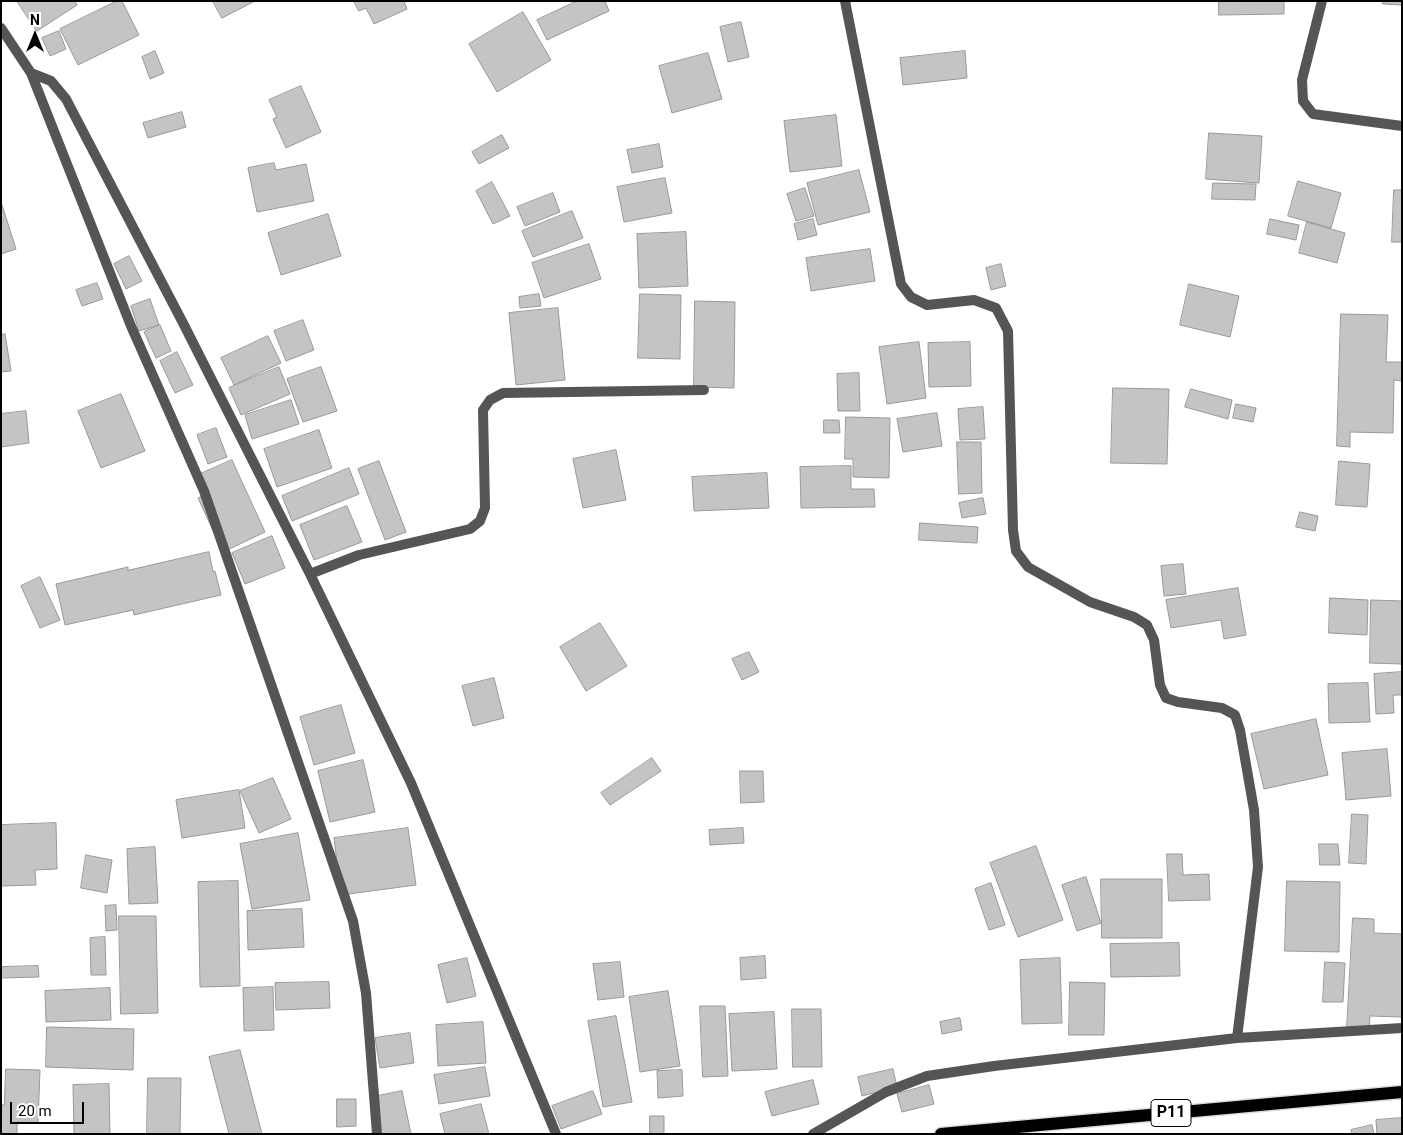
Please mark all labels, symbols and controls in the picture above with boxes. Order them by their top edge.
north arrow [10,10,60,60]
text: N [30,12,40,28]
scale bar [12,1092,86,1124]
road number: P11 [1151,1100,1191,1126]
text: 20 m [18,1102,52,1120]

